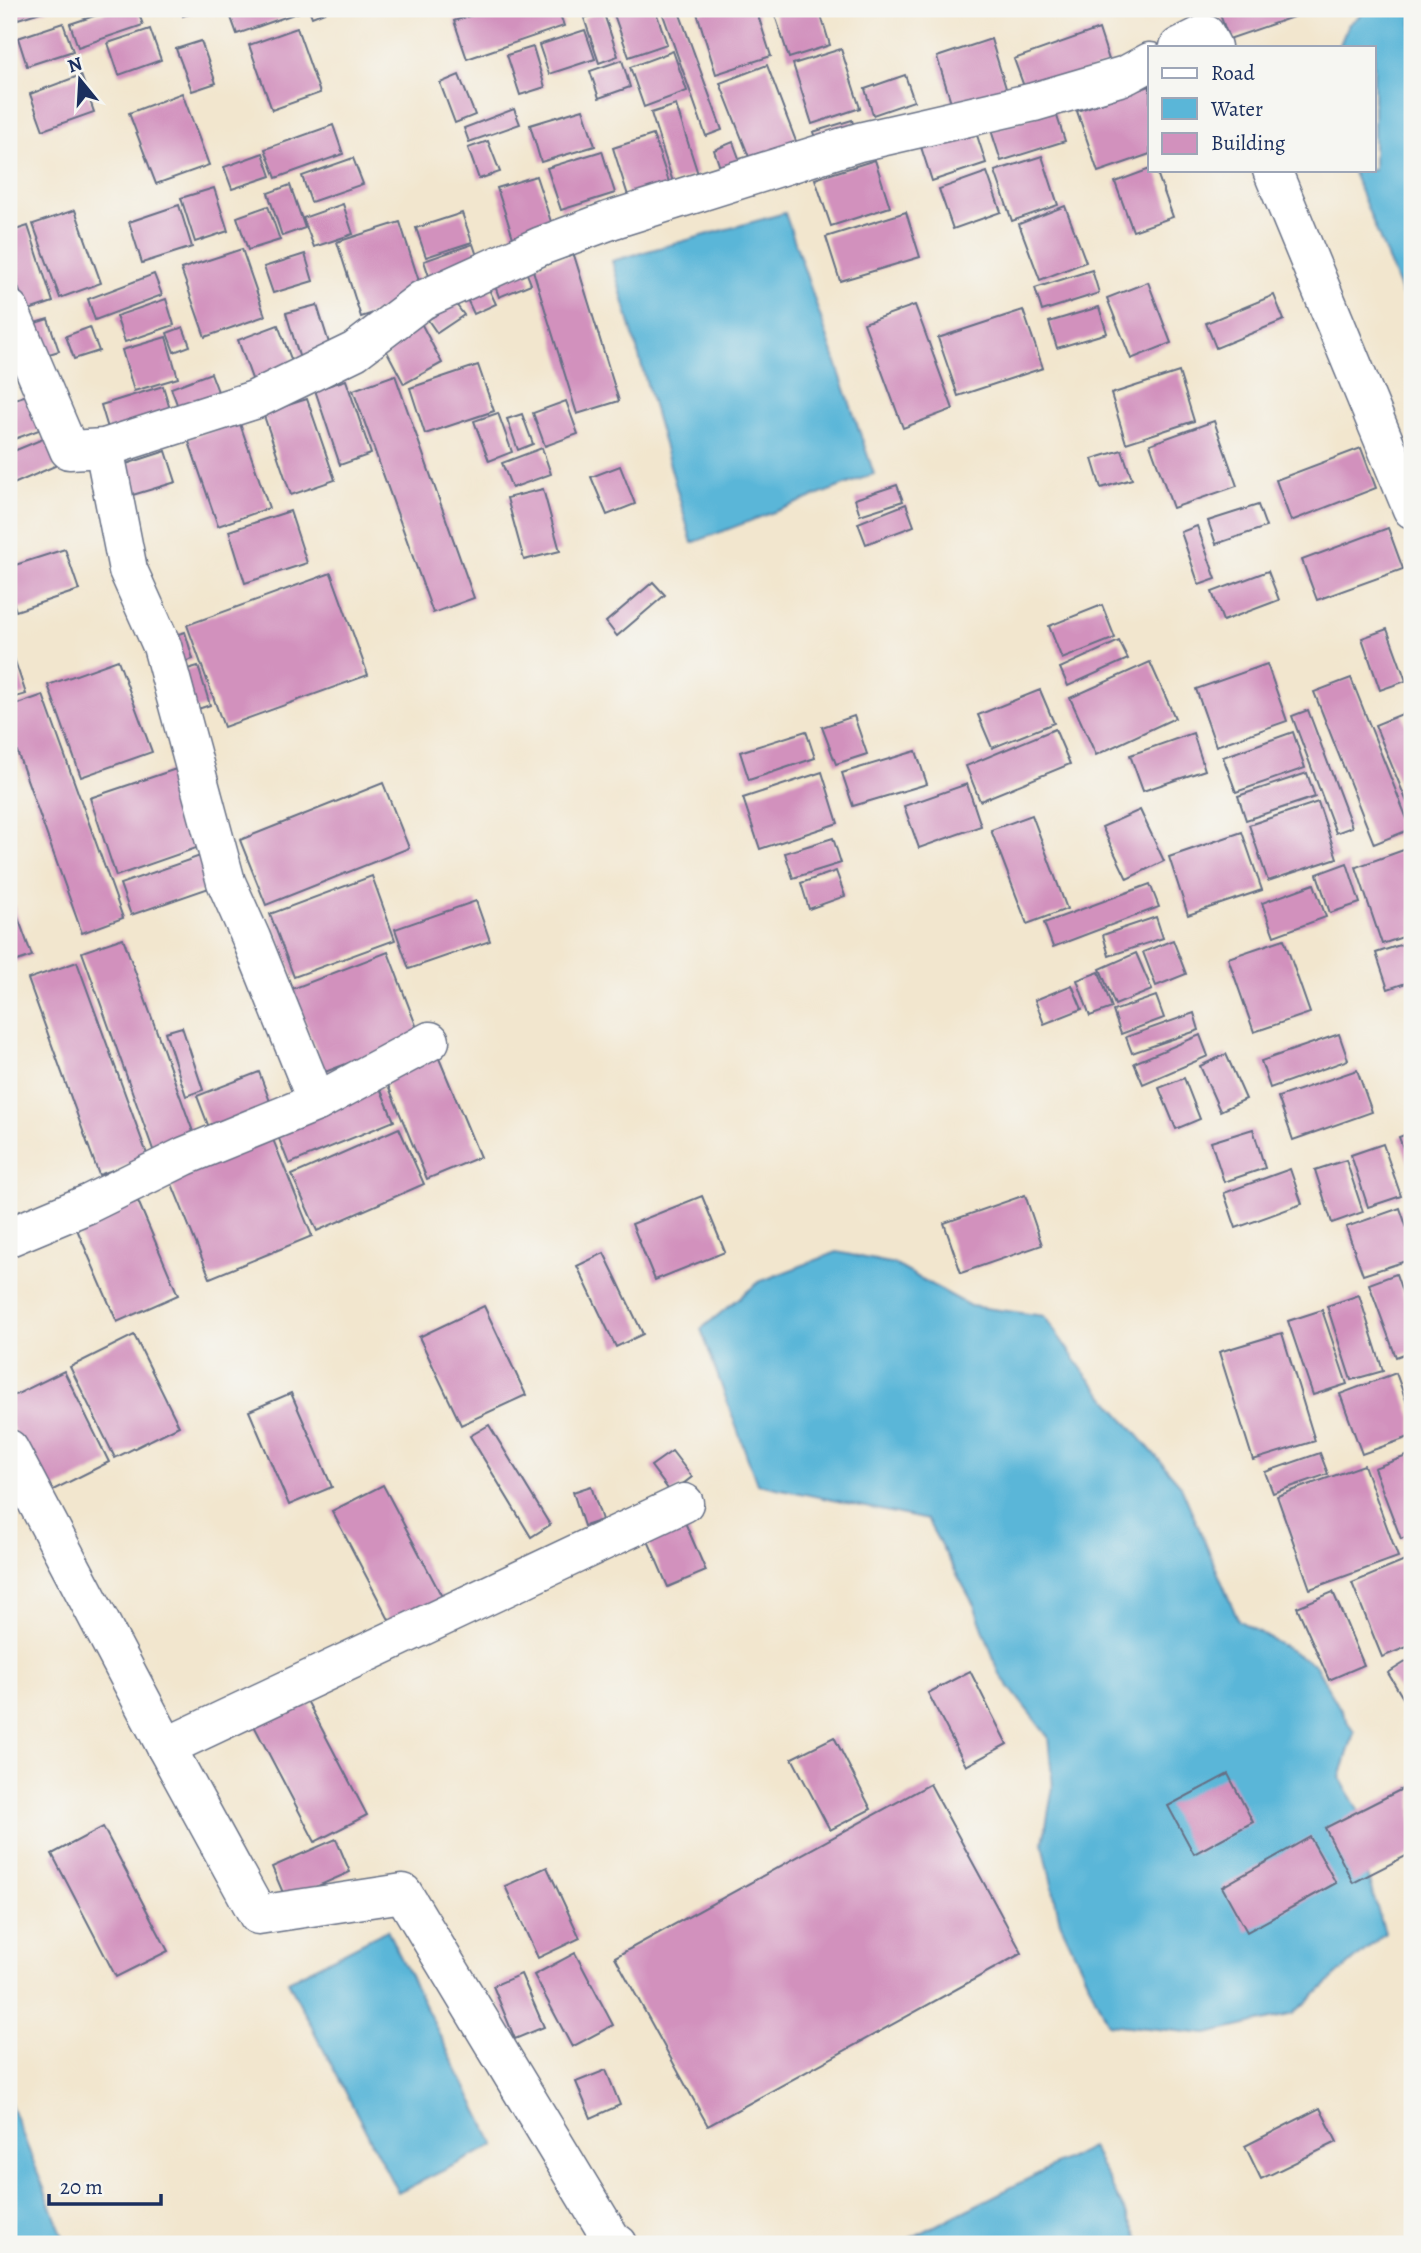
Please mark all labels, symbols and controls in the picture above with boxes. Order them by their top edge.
north arrow [46,46,116,116]
legend [1148,46,1376,172]
text: N [64,50,86,79]
text: Road [1211,59,1255,87]
text: Water [1210,95,1263,123]
text: Building [1211,129,1286,157]
scale bar [49,2162,161,2206]
text: 20 m [60,2173,103,2201]

